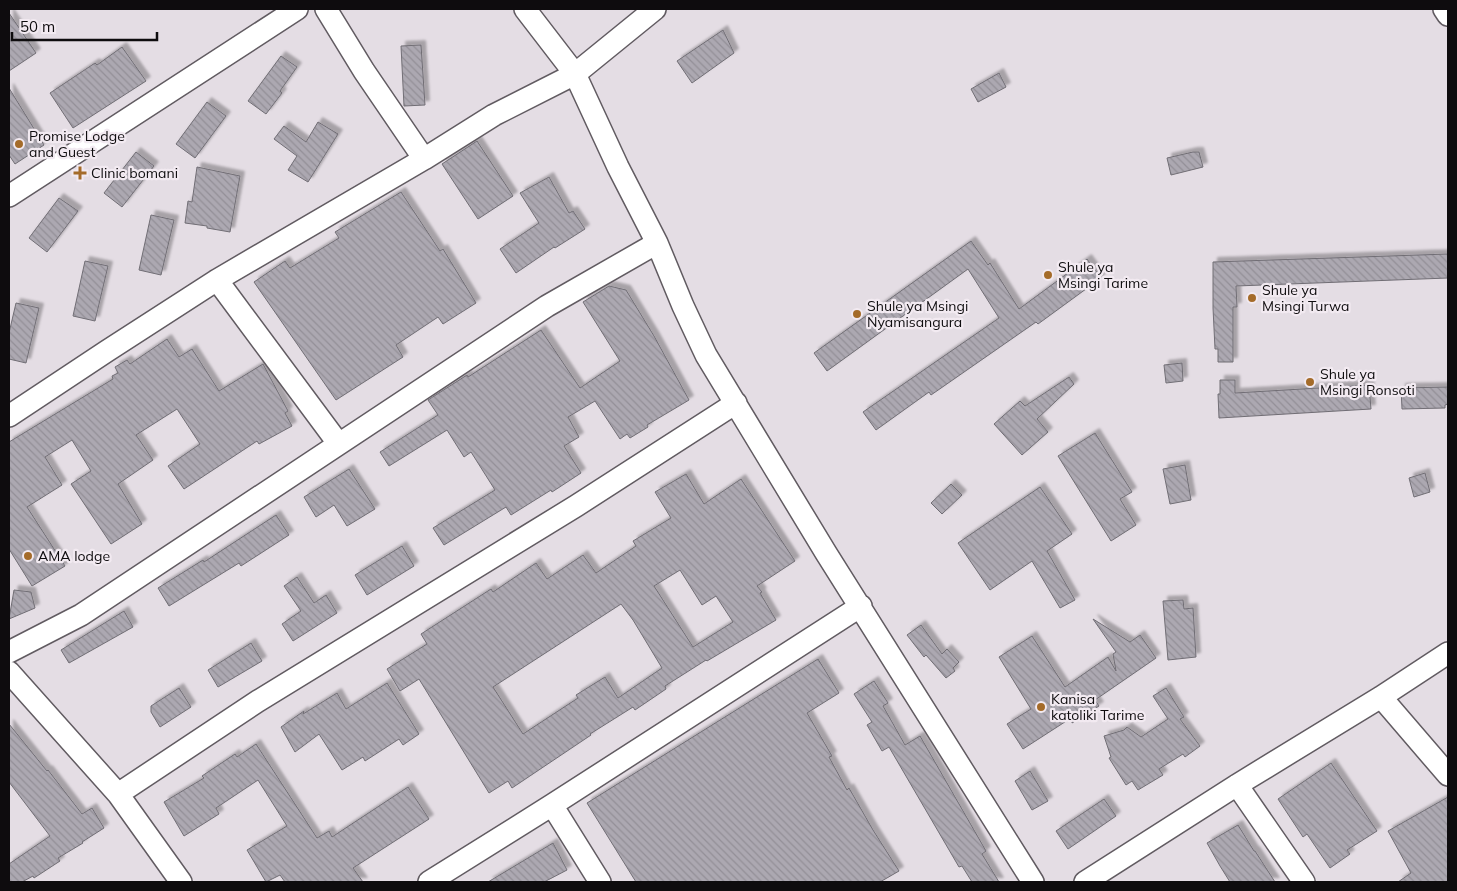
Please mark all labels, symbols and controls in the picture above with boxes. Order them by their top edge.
scale bar [12,10,158,42]
text: 50 m [20,17,55,36]
place label: Promise Lodge and Guest [29,127,125,161]
marker: Promise Lodge and Guest [13,138,25,150]
place label: Clinic bomani [91,164,178,182]
marker: Clinic bomani [73,166,87,180]
place label: Shule ya Msingi Tarime [1058,258,1148,292]
marker: Shule ya Msingi Tarime [1042,269,1054,281]
place label: Shule ya Msingi Turwa [1262,281,1349,315]
marker: Shule ya Msingi Turwa [1246,292,1258,304]
place label: Shule ya Msingi Nyamisangura [867,297,968,331]
marker: Shule ya Msingi Nyamisangura [851,308,863,320]
place label: Shule ya Msingi Ronsoti [1320,365,1415,399]
marker: Shule ya Msingi Ronsoti [1304,376,1316,388]
place label: AMA lodge [38,547,110,565]
marker: AMA lodge [22,550,34,562]
place label: Kanisa katoliki Tarime [1051,690,1144,724]
marker: Kanisa katoliki Tarime [1035,701,1047,713]

